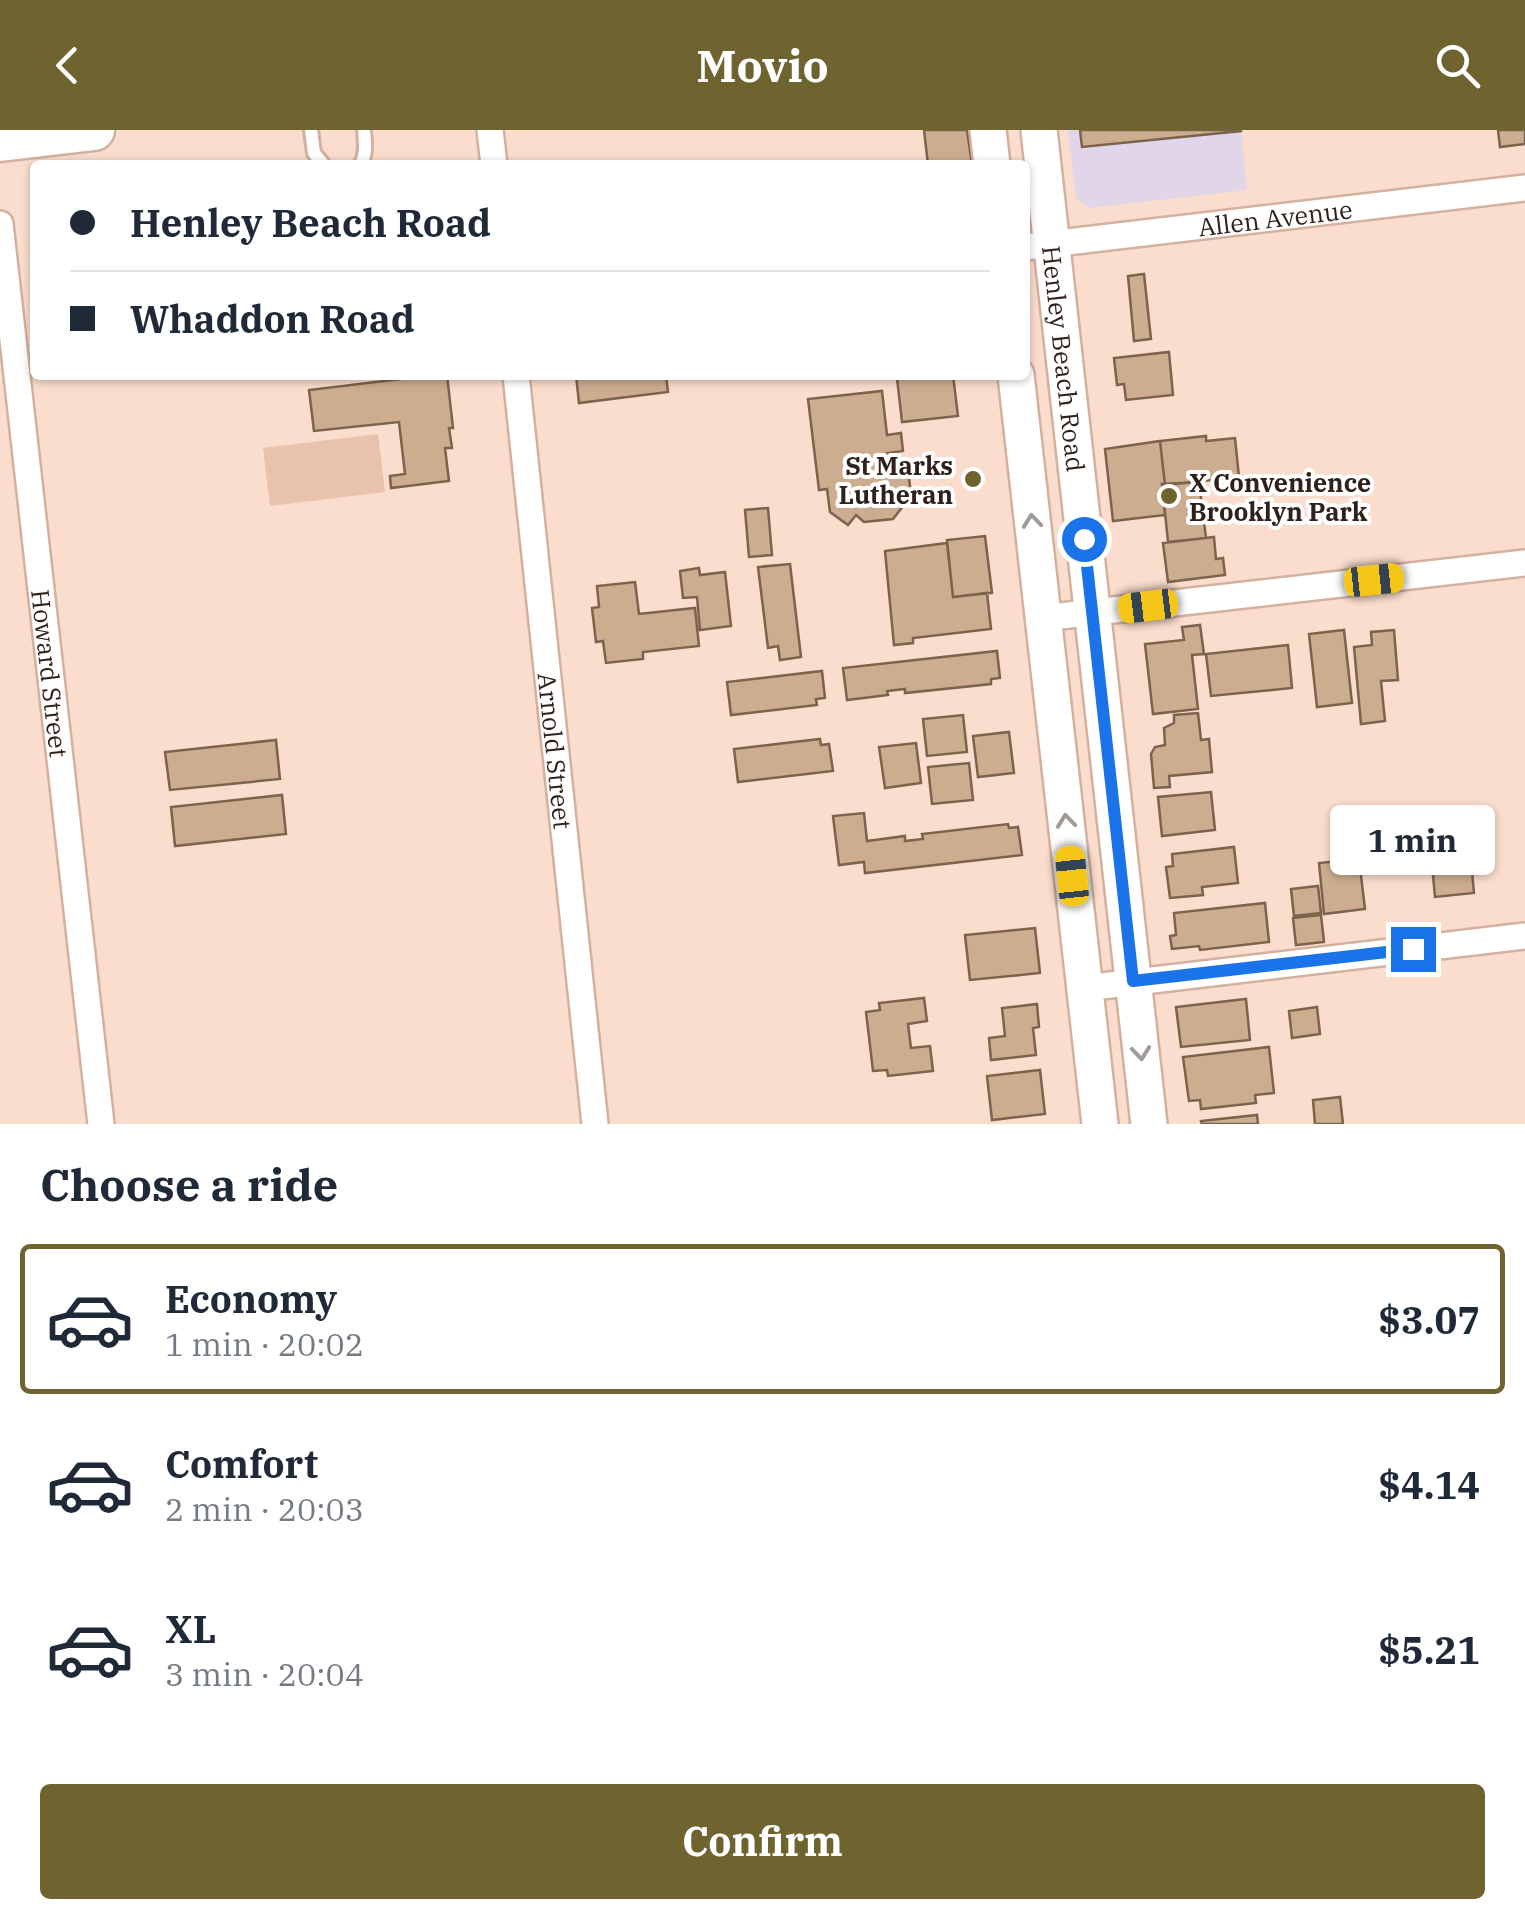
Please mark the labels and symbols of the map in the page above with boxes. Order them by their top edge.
street label: Allen Avenue [1196,192,1354,243]
street label: Henley Beach Road [1035,244,1093,473]
place label: St Marks Lutheran [839,449,953,511]
place label: X Convenience Brooklyn Park [1189,466,1371,528]
marker: St Marks Lutheran [962,468,984,490]
marker: X Convenience Brooklyn Park [1158,485,1180,507]
one-way arrow [1022,513,1043,529]
route start [1062,517,1107,562]
car [1343,562,1405,598]
street label: Howard Street [25,587,76,759]
car [1116,587,1180,625]
street label: Arnold Street [531,671,580,831]
callout: 1 min [1330,804,1496,874]
one-way arrow [1056,813,1077,829]
car [1054,845,1090,907]
route end [1391,927,1436,972]
one-way arrow [1130,1045,1151,1061]

